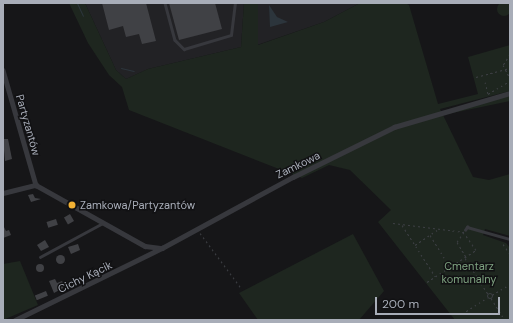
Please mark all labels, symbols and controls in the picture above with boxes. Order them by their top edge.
street label: Partyzantów [13,93,43,157]
street label: Zamkowa [274,149,322,181]
place label: Zamkowa/Partyzantów [80,198,195,212]
marker: Zamkowa/Partyzantów [67,200,77,210]
street label: Cichy Kącik [56,258,114,296]
park label: Cmentarz komunalny [442,260,496,286]
scale bar [377,289,502,315]
text: 200 m [382,296,419,312]

